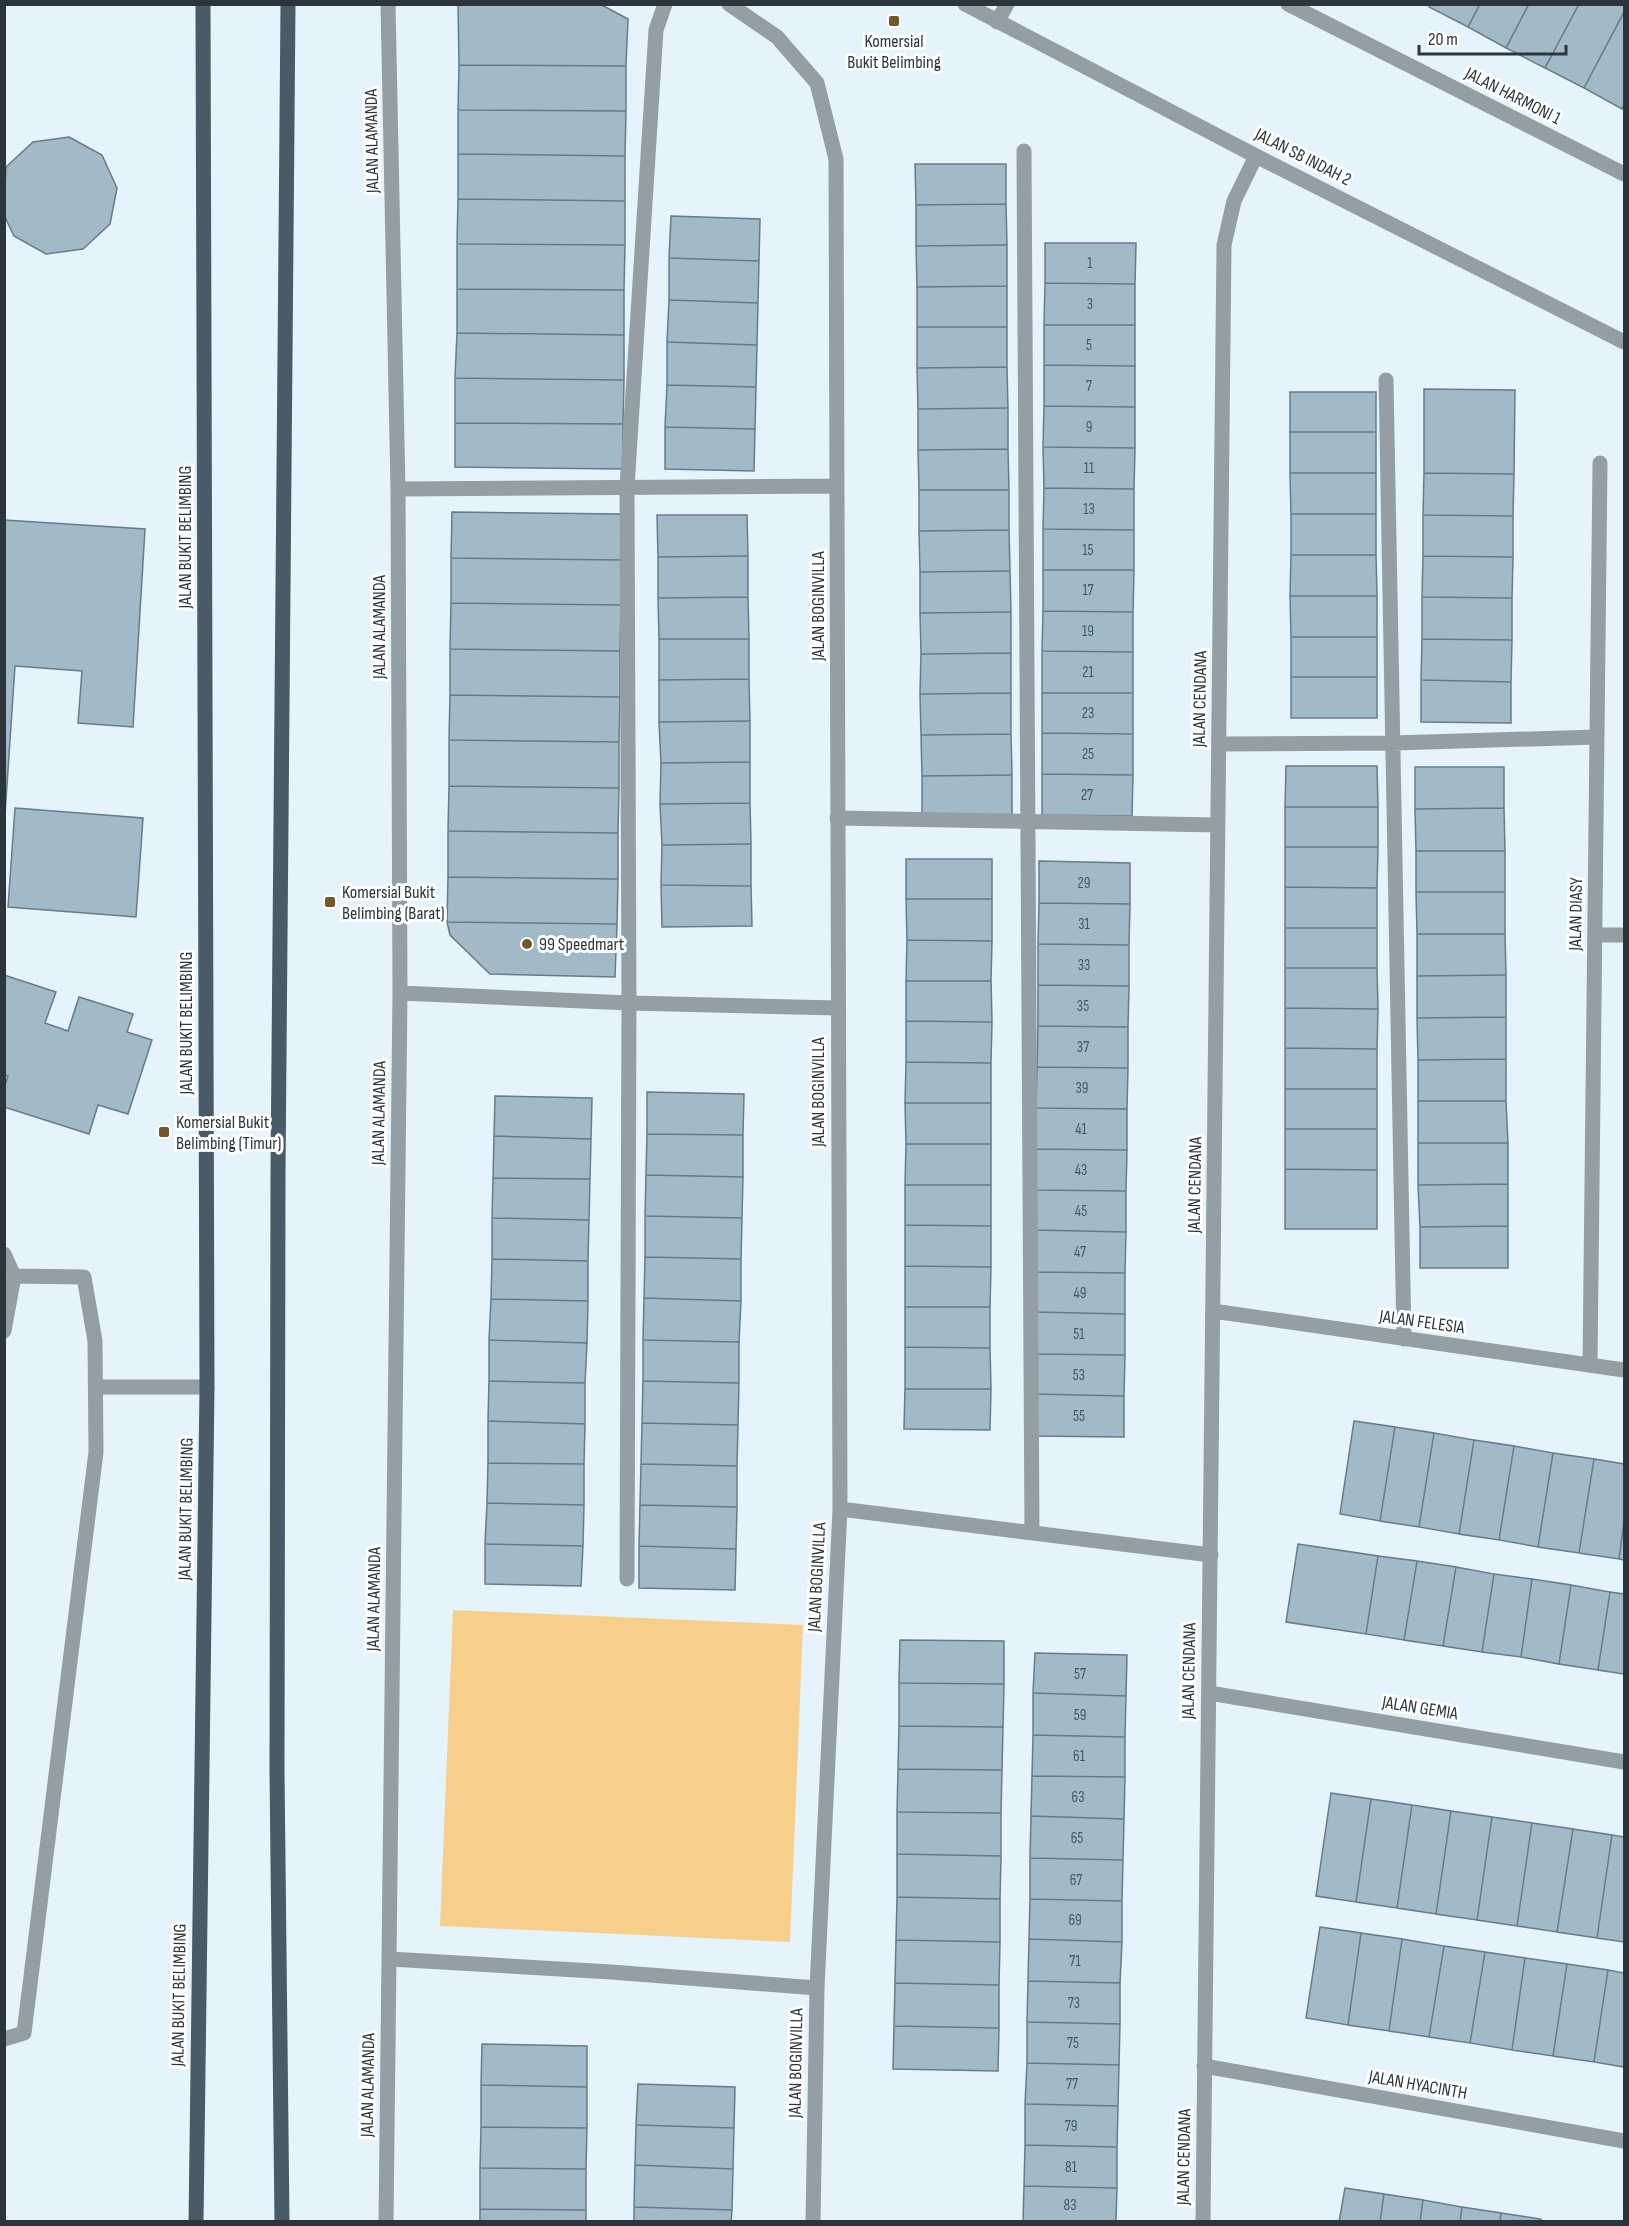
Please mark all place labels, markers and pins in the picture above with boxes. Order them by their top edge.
marker: Komersial Bukit Belimbing [887,14,901,28]
place label: Komersial Bukit Belimbing [847,31,941,73]
place label: Komersial Bukit Belimbing (Barat) [342,882,445,924]
marker: Komersial Bukit Belimbing (Barat) [323,895,337,909]
place label: 99 Speedmart [539,934,625,955]
marker: 99 Speedmart [520,937,534,951]
place label: Komersial Bukit Belimbing (Timur) [176,1112,281,1154]
marker: Komersial Bukit Belimbing (Timur) [157,1125,171,1139]

